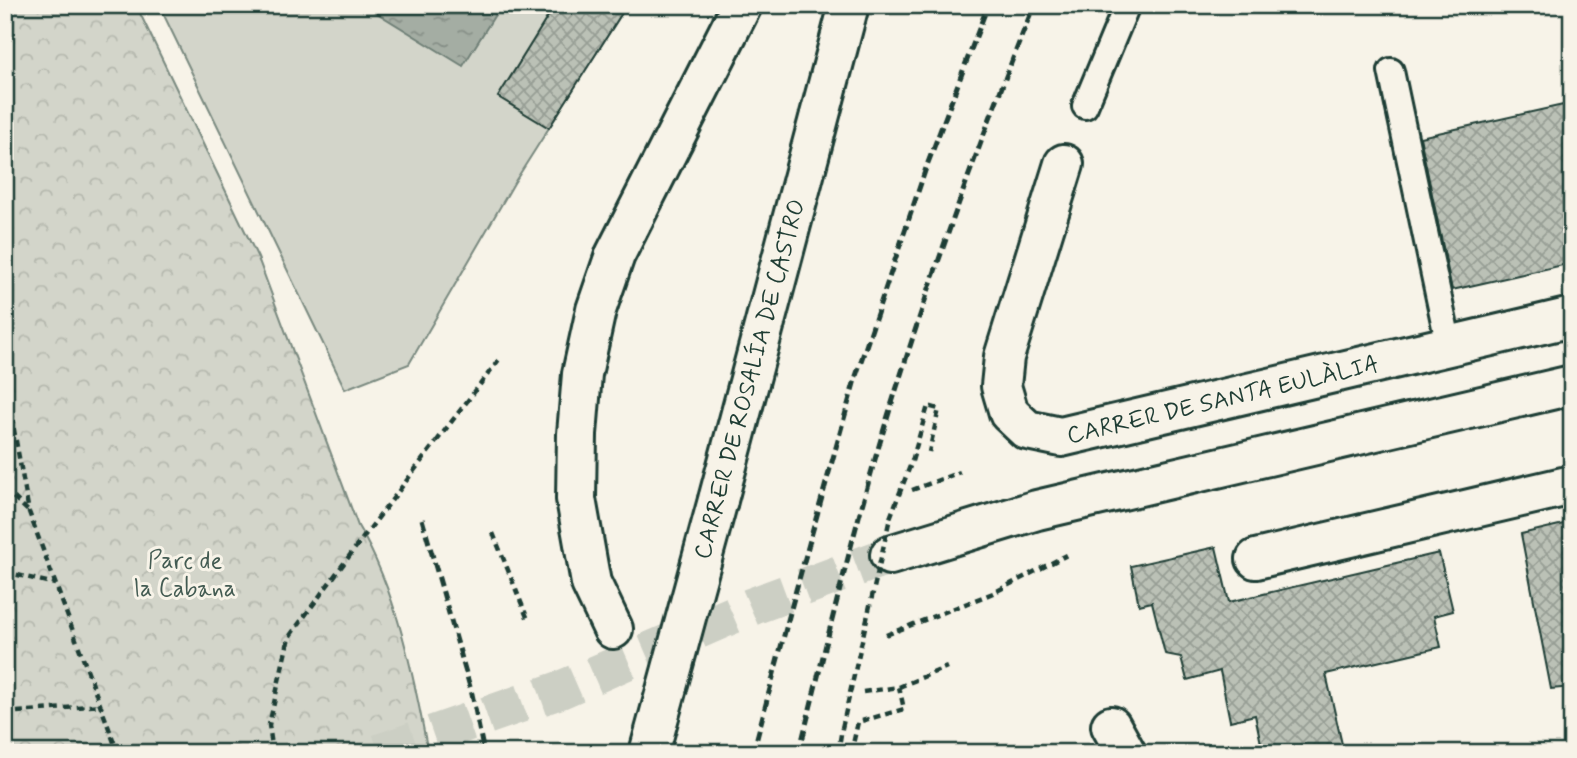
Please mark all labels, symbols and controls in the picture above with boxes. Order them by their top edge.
street label: CARRER DE ROSALÍA DE CASTRO [686,196,813,563]
street label: CARRER DE SANTA EULÀLIA [1064,349,1382,452]
park label: Parc de la Cabana [134,546,236,605]

